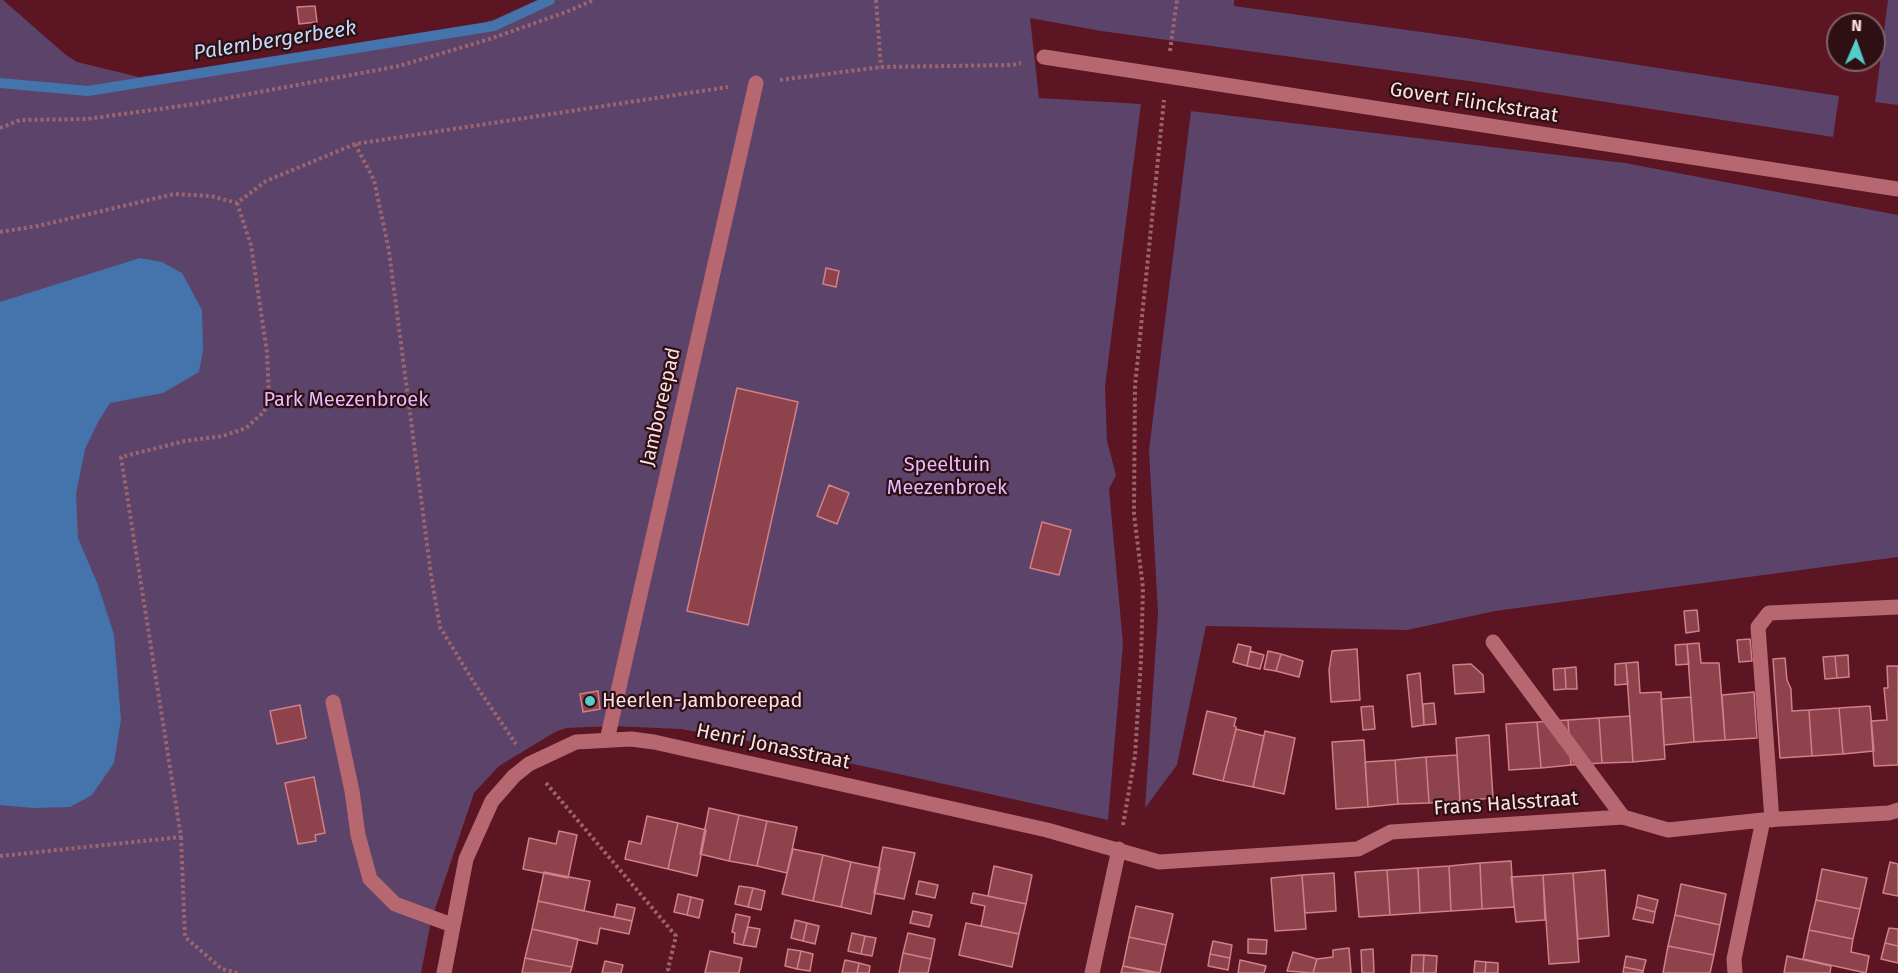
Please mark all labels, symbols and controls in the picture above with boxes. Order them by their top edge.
north arrow [1826,12,1886,72]
water label: Palembergerbeek [192,16,358,66]
text: N [1851,16,1862,35]
street label: Govert Flinckstraat [1388,78,1560,128]
street label: Jamboreepad [636,345,686,469]
park label: Park Meezenbroek [264,388,428,412]
park label: Speeltuin Meezenbroek [887,453,1007,500]
place label: Heerlen-Jamboreepad [602,689,802,713]
marker: Heerlen-Jamboreepad [583,694,597,708]
street label: Henri Jonasstraat [694,719,852,775]
street label: Frans Halsstraat [1433,787,1579,821]

